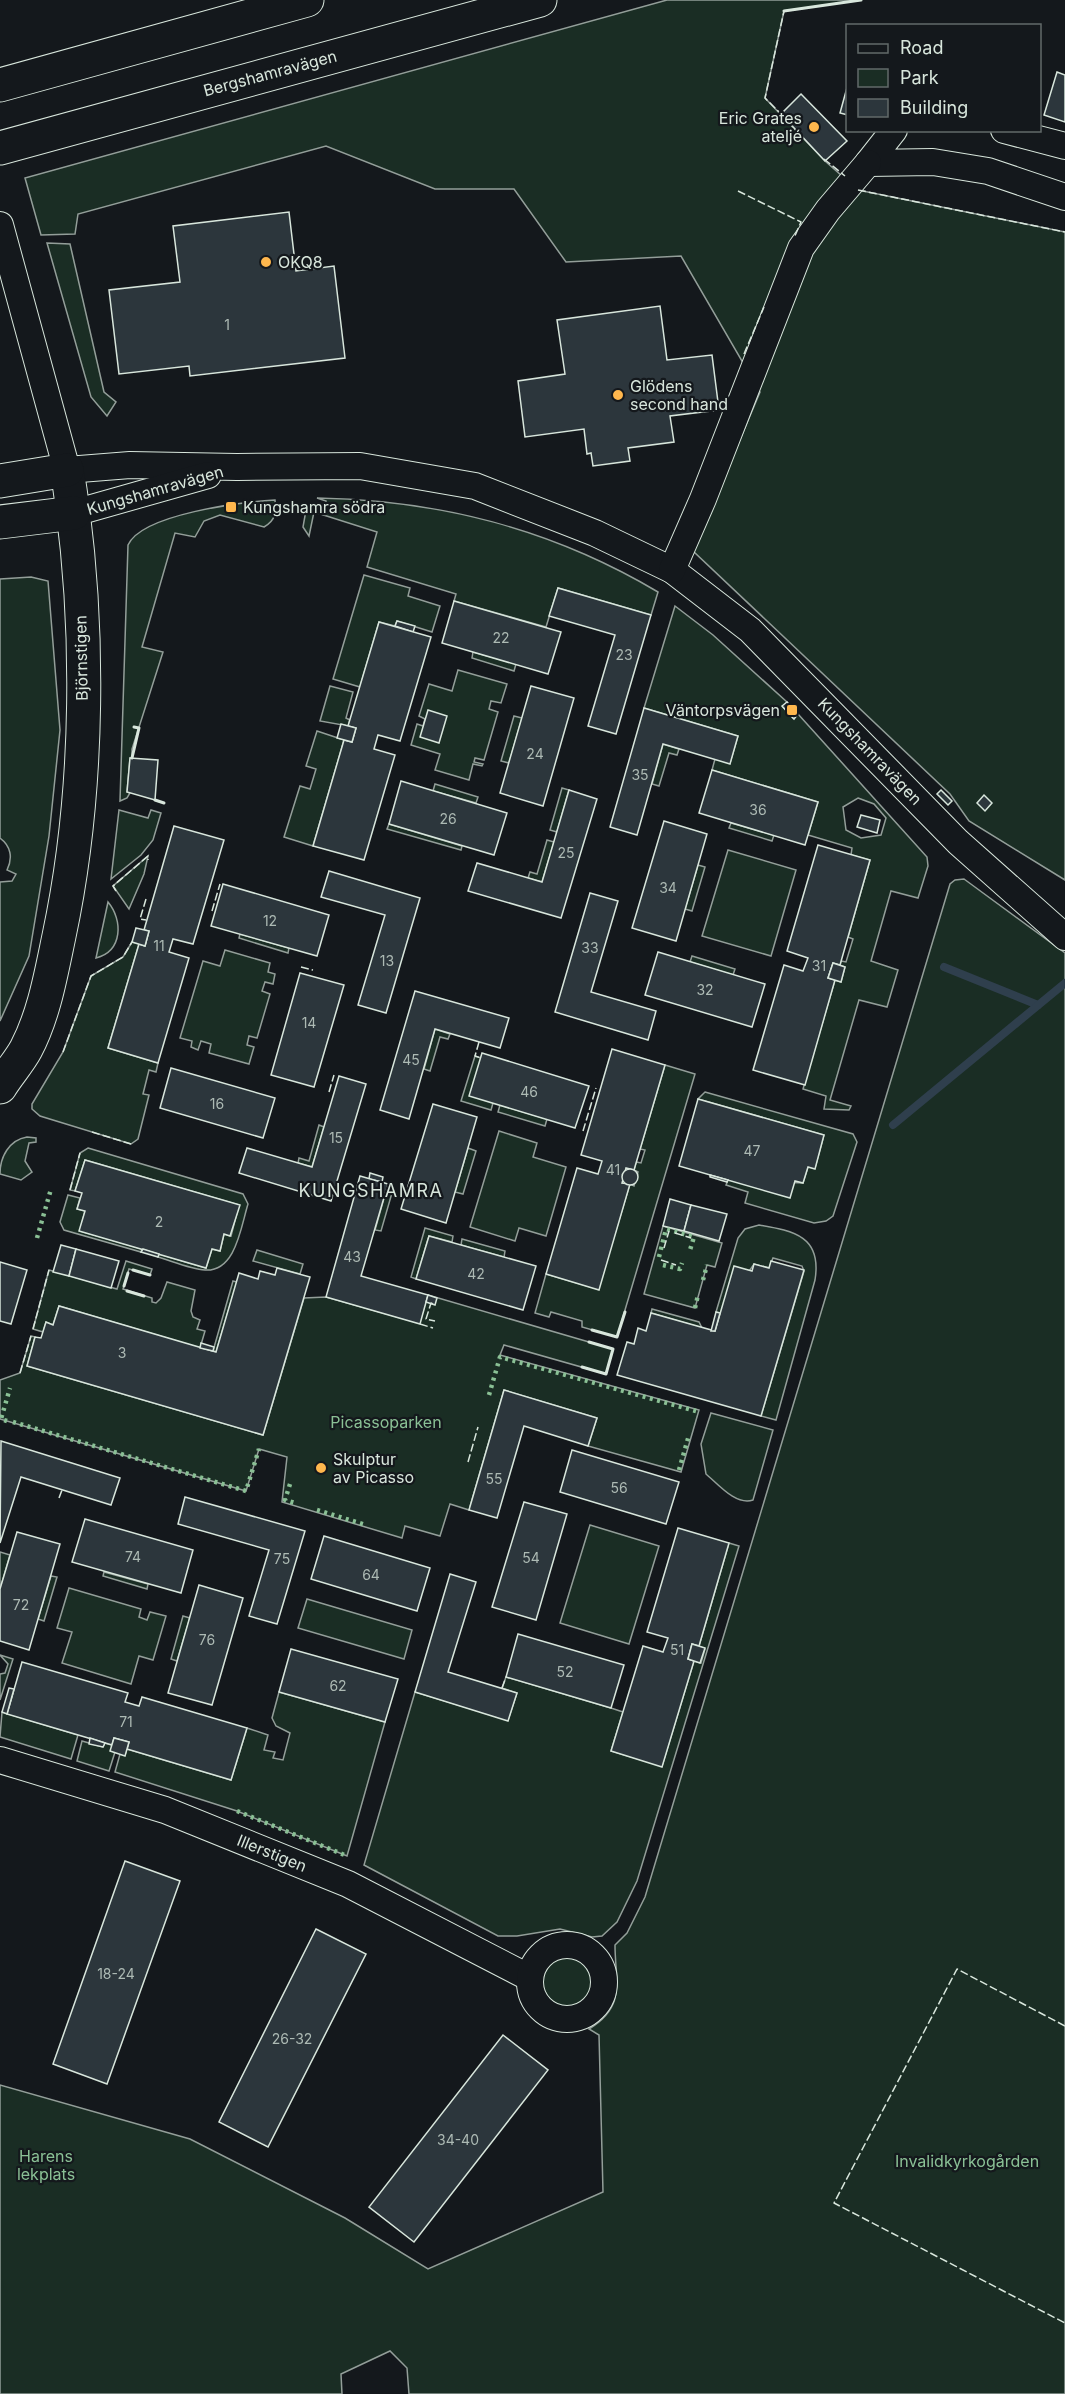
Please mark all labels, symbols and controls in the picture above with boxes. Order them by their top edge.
legend [846,24,1041,132]
text: Road [900,37,943,58]
street label: Bergshamravägen [201,46,339,100]
text: Park [900,67,939,88]
text: Building [900,97,968,118]
place label: Eric Grates ateljé [719,108,802,146]
marker: Eric Grates ateljé [807,120,821,134]
place label: OKQ8 [278,252,323,272]
marker: OKQ8 [259,255,273,269]
house number: 1 [224,316,230,333]
place label: Glödens second hand [630,376,728,414]
marker: Glödens second hand [611,388,625,402]
street label: Kungshamravägen [84,461,226,519]
place label: Kungshamra södra [243,497,385,517]
marker: Kungshamra södra [224,500,238,514]
street label: Björnstigen [70,615,92,701]
house number: 22 [492,629,510,646]
house number: 23 [615,646,633,663]
street label: Kungshamravägen [814,693,926,809]
place label: Väntorpsvägen [665,700,780,720]
marker: Väntorpsvägen [785,703,799,717]
house number: 24 [526,745,544,762]
house number: 35 [631,766,649,783]
house number: 36 [749,801,767,818]
house number: 26 [439,810,457,827]
house number: 25 [557,844,575,861]
house number: 34 [659,879,677,896]
house number: 12 [263,912,277,929]
house number: 11 [153,937,165,954]
house number: 33 [581,939,599,956]
house number: 13 [380,952,394,969]
house number: 31 [812,957,826,974]
house number: 32 [696,981,714,998]
house number: 14 [302,1014,316,1031]
house number: 45 [402,1051,420,1068]
house number: 46 [520,1083,538,1100]
house number: 16 [210,1095,224,1112]
house number: 15 [329,1129,343,1146]
house number: 47 [744,1142,761,1159]
house number: 41 [606,1161,620,1178]
district label: KUNGSHAMRA [298,1180,444,1201]
house number: 2 [155,1213,163,1230]
house number: 43 [343,1248,361,1265]
house number: 42 [467,1265,485,1282]
house number: 3 [118,1344,126,1361]
park label: Picassoparken [330,1412,442,1432]
place label: Skulptur av Picasso [333,1449,414,1487]
marker: Skulptur av Picasso [314,1461,328,1475]
house number: 55 [485,1470,503,1487]
house number: 56 [610,1479,628,1496]
house number: 74 [125,1548,141,1565]
house number: 54 [522,1549,540,1566]
house number: 75 [274,1550,290,1567]
house number: 64 [362,1566,380,1583]
house number: 72 [13,1596,29,1613]
house number: 76 [199,1631,215,1648]
house number: 51 [670,1641,684,1658]
house number: 52 [556,1663,574,1680]
house number: 62 [329,1677,347,1694]
house number: 71 [119,1713,133,1730]
street label: Illerstigen [234,1830,310,1876]
house number: 18-24 [97,1965,135,1982]
house number: 26-32 [272,2030,312,2047]
house number: 34-40 [437,2131,479,2148]
park label: Harens lekplats [17,2146,75,2184]
park label: Invalidkyrkogården [895,2151,1039,2171]

